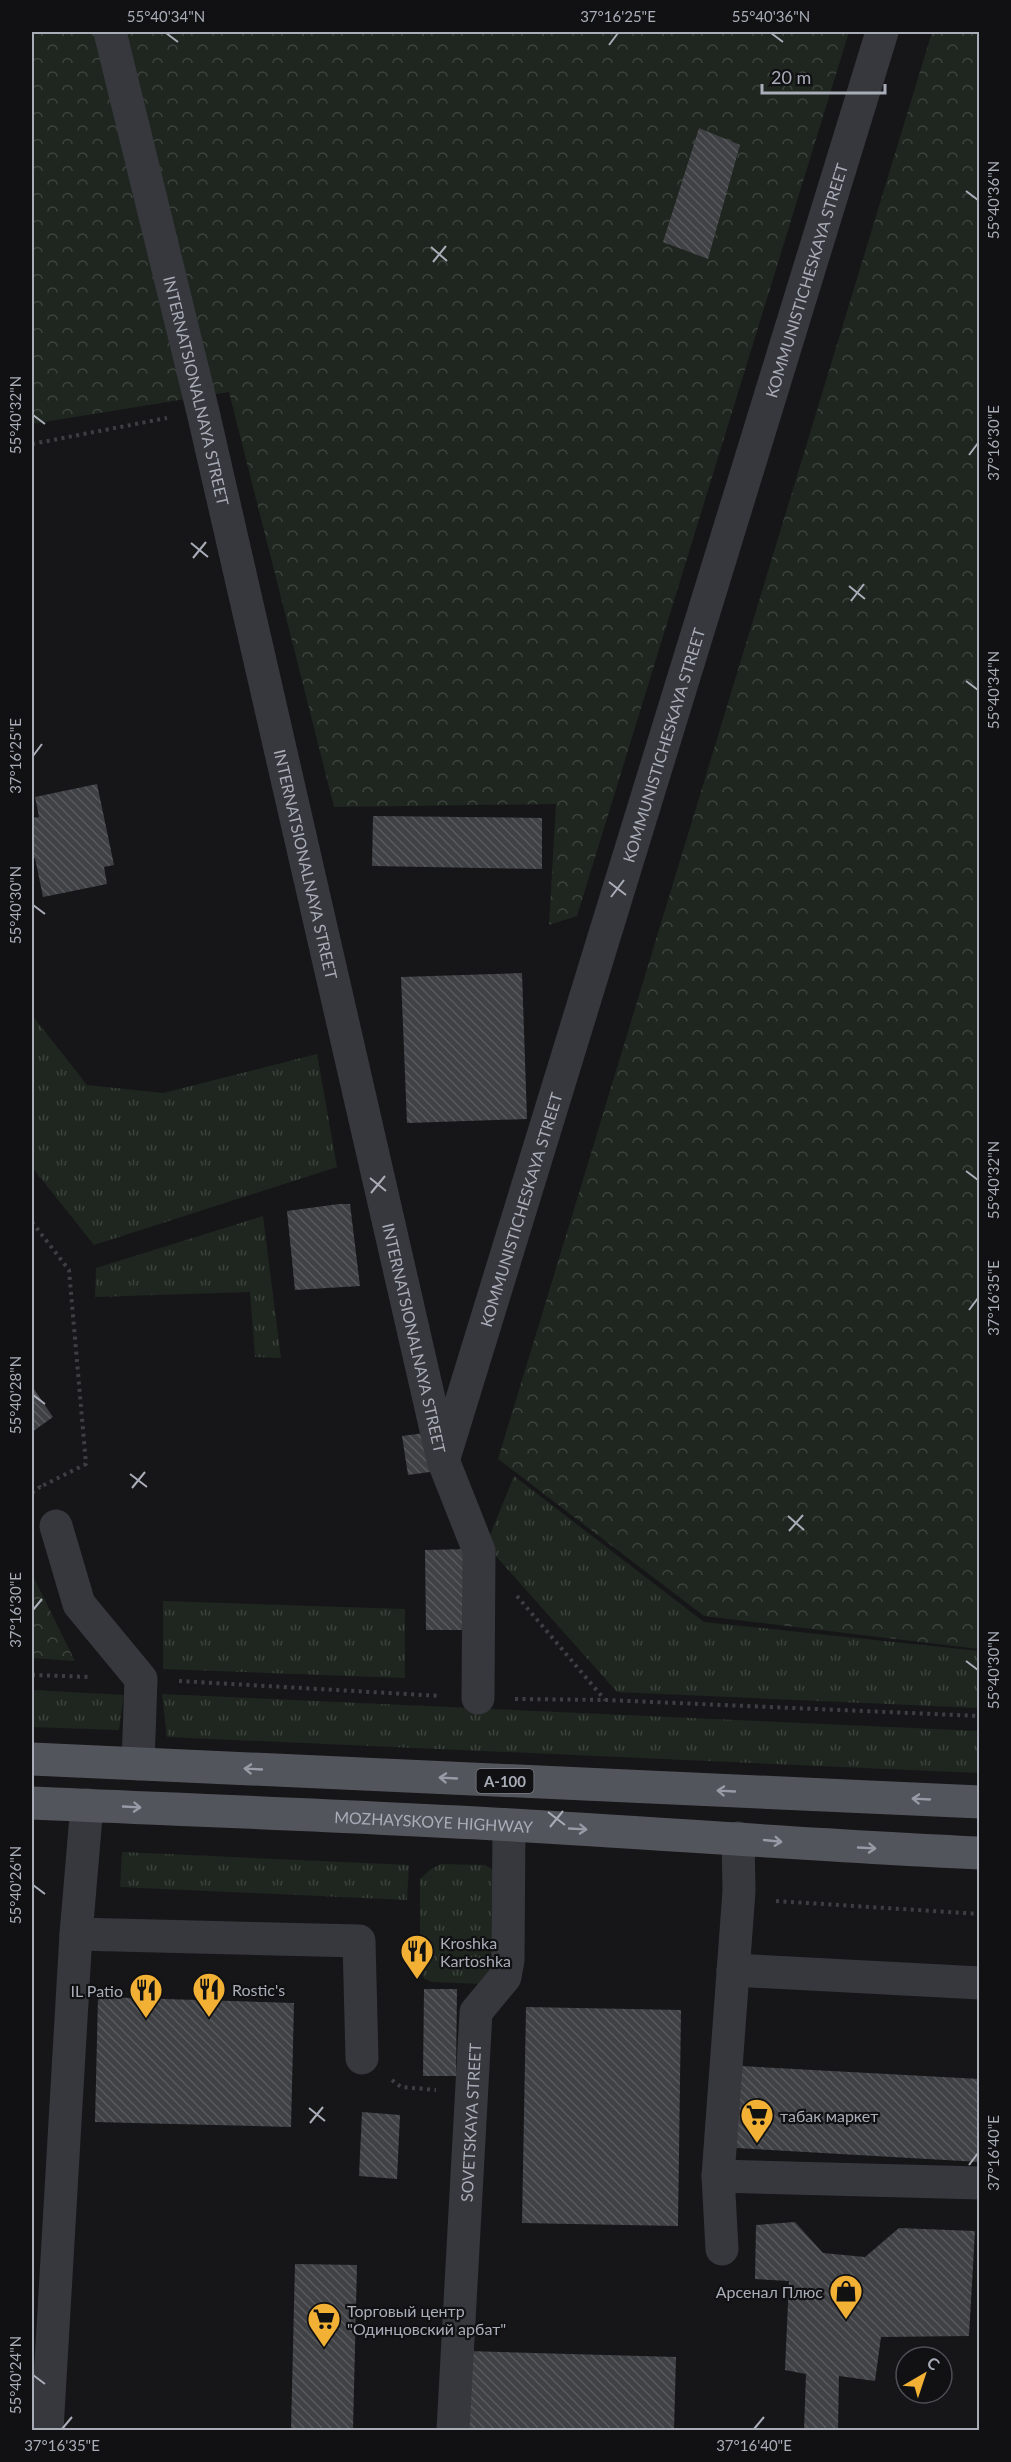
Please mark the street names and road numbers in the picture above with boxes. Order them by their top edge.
street label: KOMMUNISTICHESKAYA STREET [761,160,851,400]
street label: INTERNATSIONALNAYA STREET [161,274,234,508]
street label: KOMMUNISTICHESKAYA STREET [618,625,708,864]
street label: INTERNATSIONALNAYA STREET [271,747,342,981]
street label: KOMMUNISTICHESKAYA STREET [475,1089,565,1329]
street label: INTERNATSIONALNAYA STREET [379,1221,451,1455]
road number: А-100 [476,1769,534,1793]
street label: MOZHAYSKOYE HIGHWAY [334,1807,534,1836]
street label: SOVETSKAYA STREET [456,2042,484,2202]

